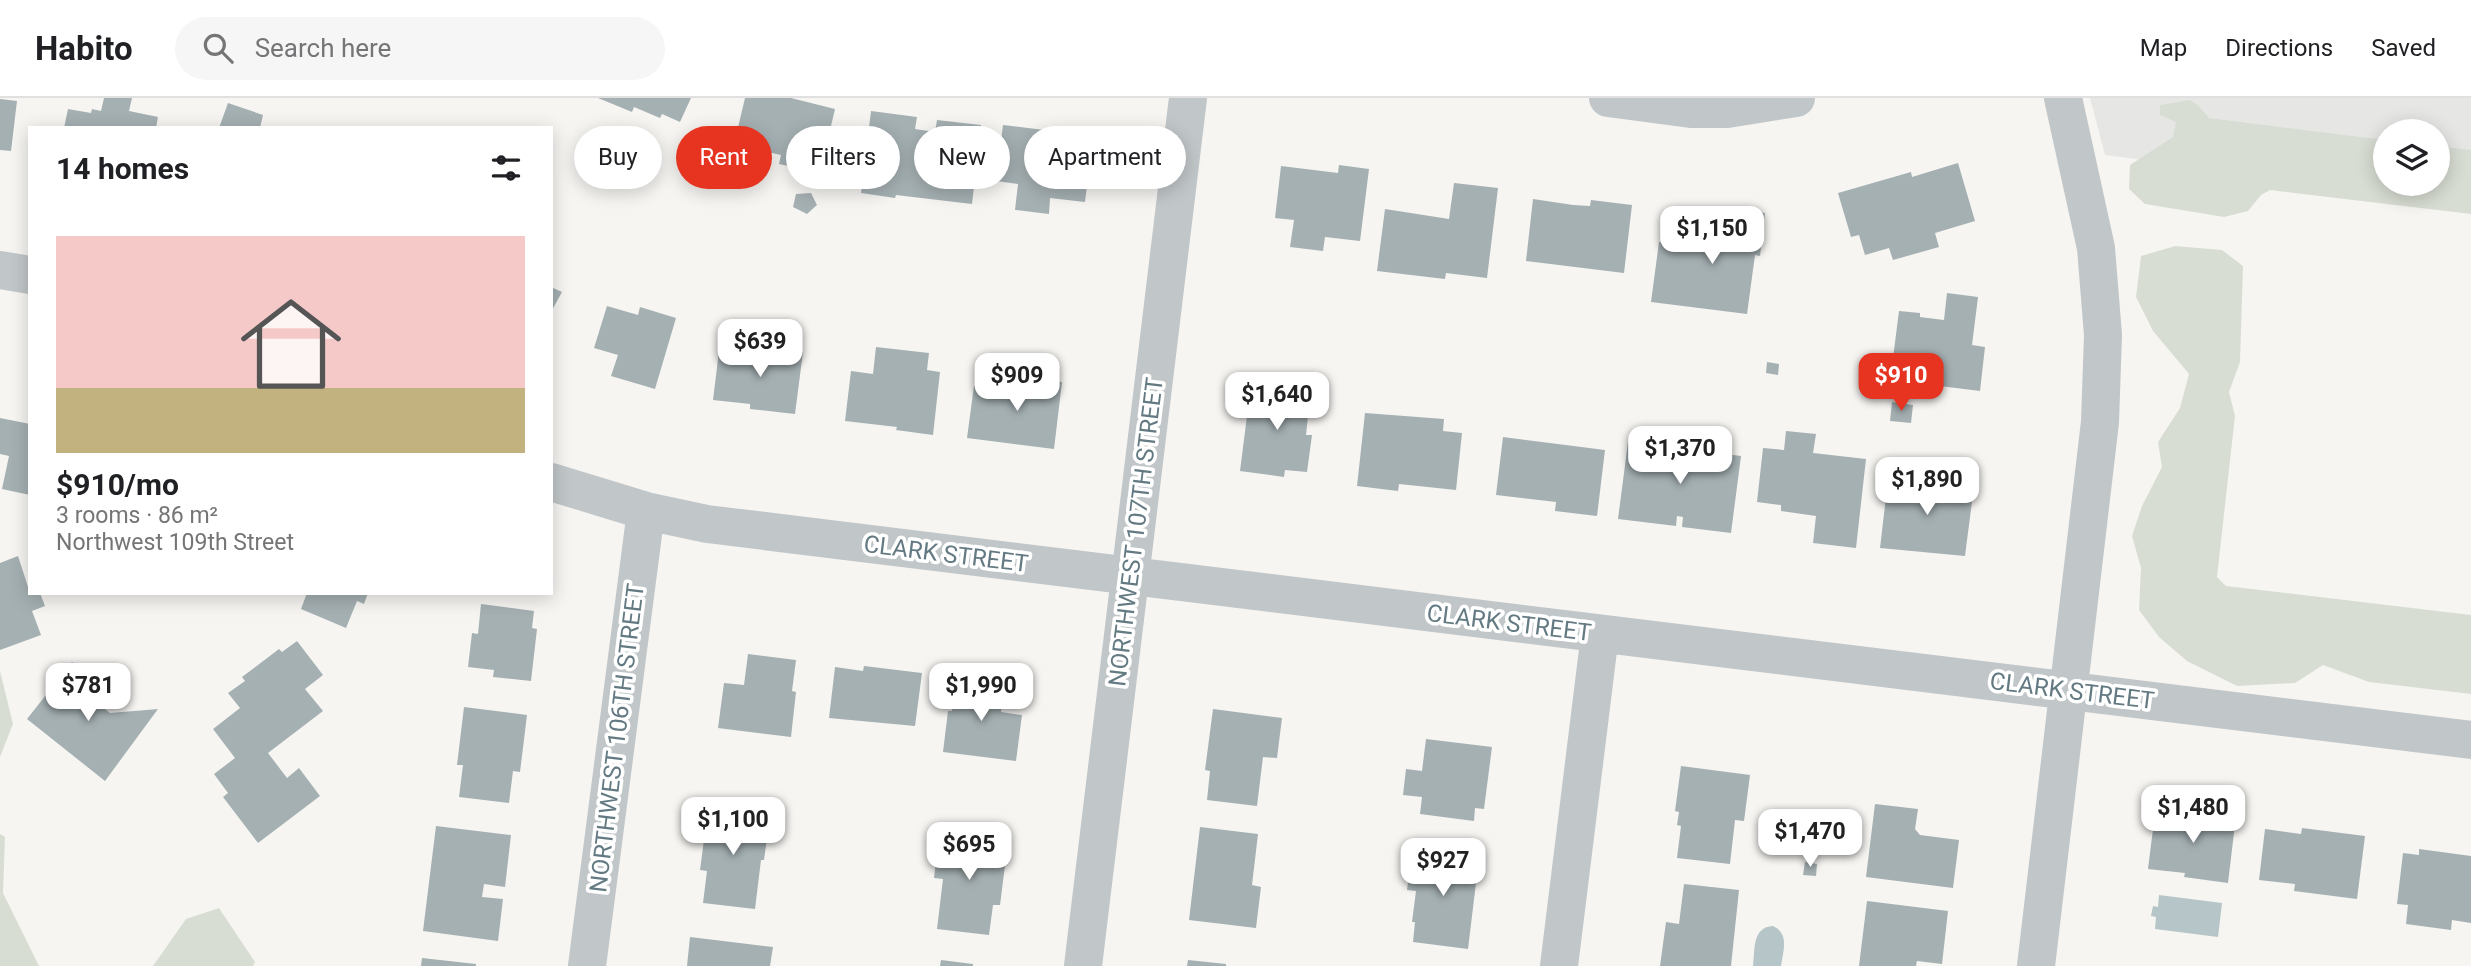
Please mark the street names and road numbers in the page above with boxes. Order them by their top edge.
street label: NORTHWEST 107TH STREET [1103,376,1169,688]
street label: CLARK STREET [862,530,1030,578]
street label: NORTHWEST 106TH STREET [584,582,650,894]
street label: CLARK STREET [1425,599,1593,647]
street label: CLARK STREET [1988,667,2156,715]

